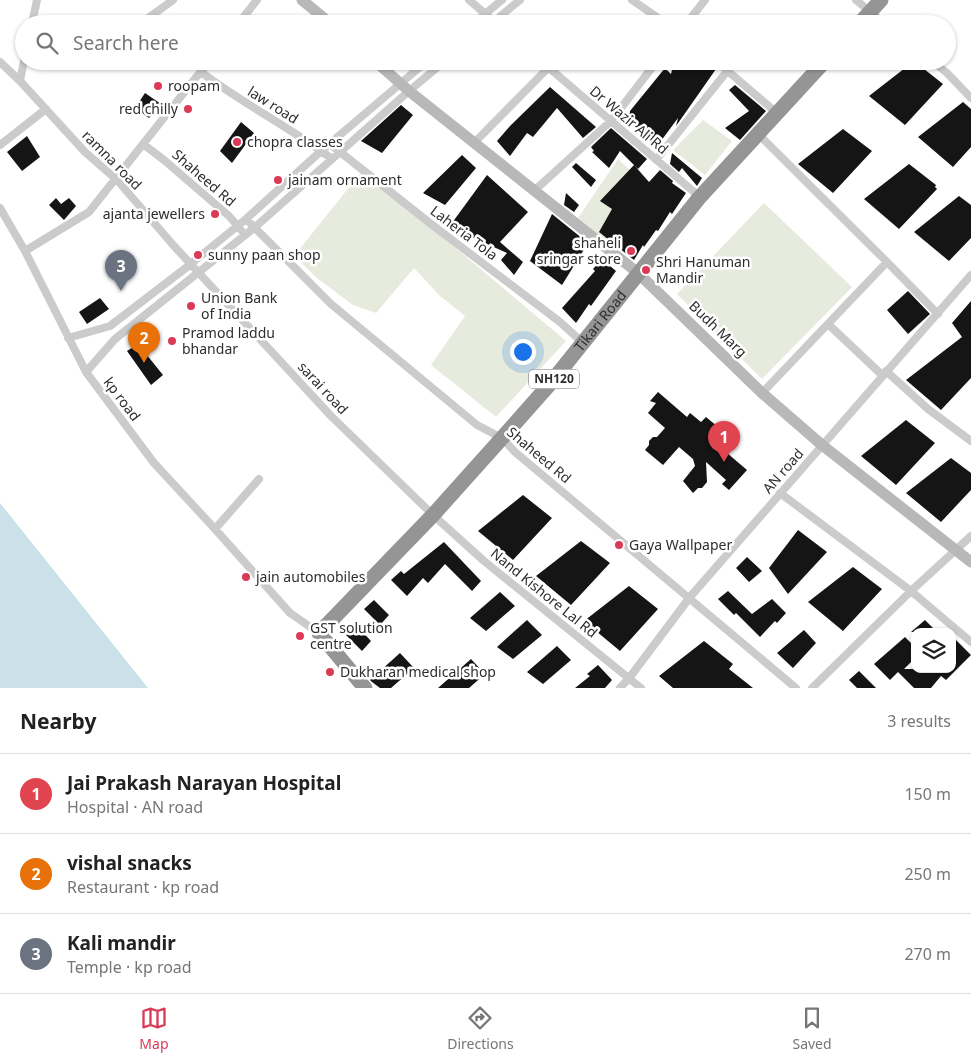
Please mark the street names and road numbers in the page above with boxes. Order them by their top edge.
street label: Dr Wazir Ali Rd [586,81,673,158]
street label: law road [244,82,302,128]
street label: ramna road [78,126,146,194]
street label: Shaheed Rd [169,145,240,210]
street label: Laheria Tola [427,201,502,264]
street label: Tikari Road [570,286,630,355]
street label: Budh Marg [685,296,751,361]
street label: sarai road [294,357,353,418]
road number: NH120 [529,369,579,388]
street label: kp road [100,373,145,424]
street label: Shaheed Rd [503,422,575,487]
street label: AN road [758,444,807,497]
street label: Nand Kishore Lal Rd [487,544,602,642]

